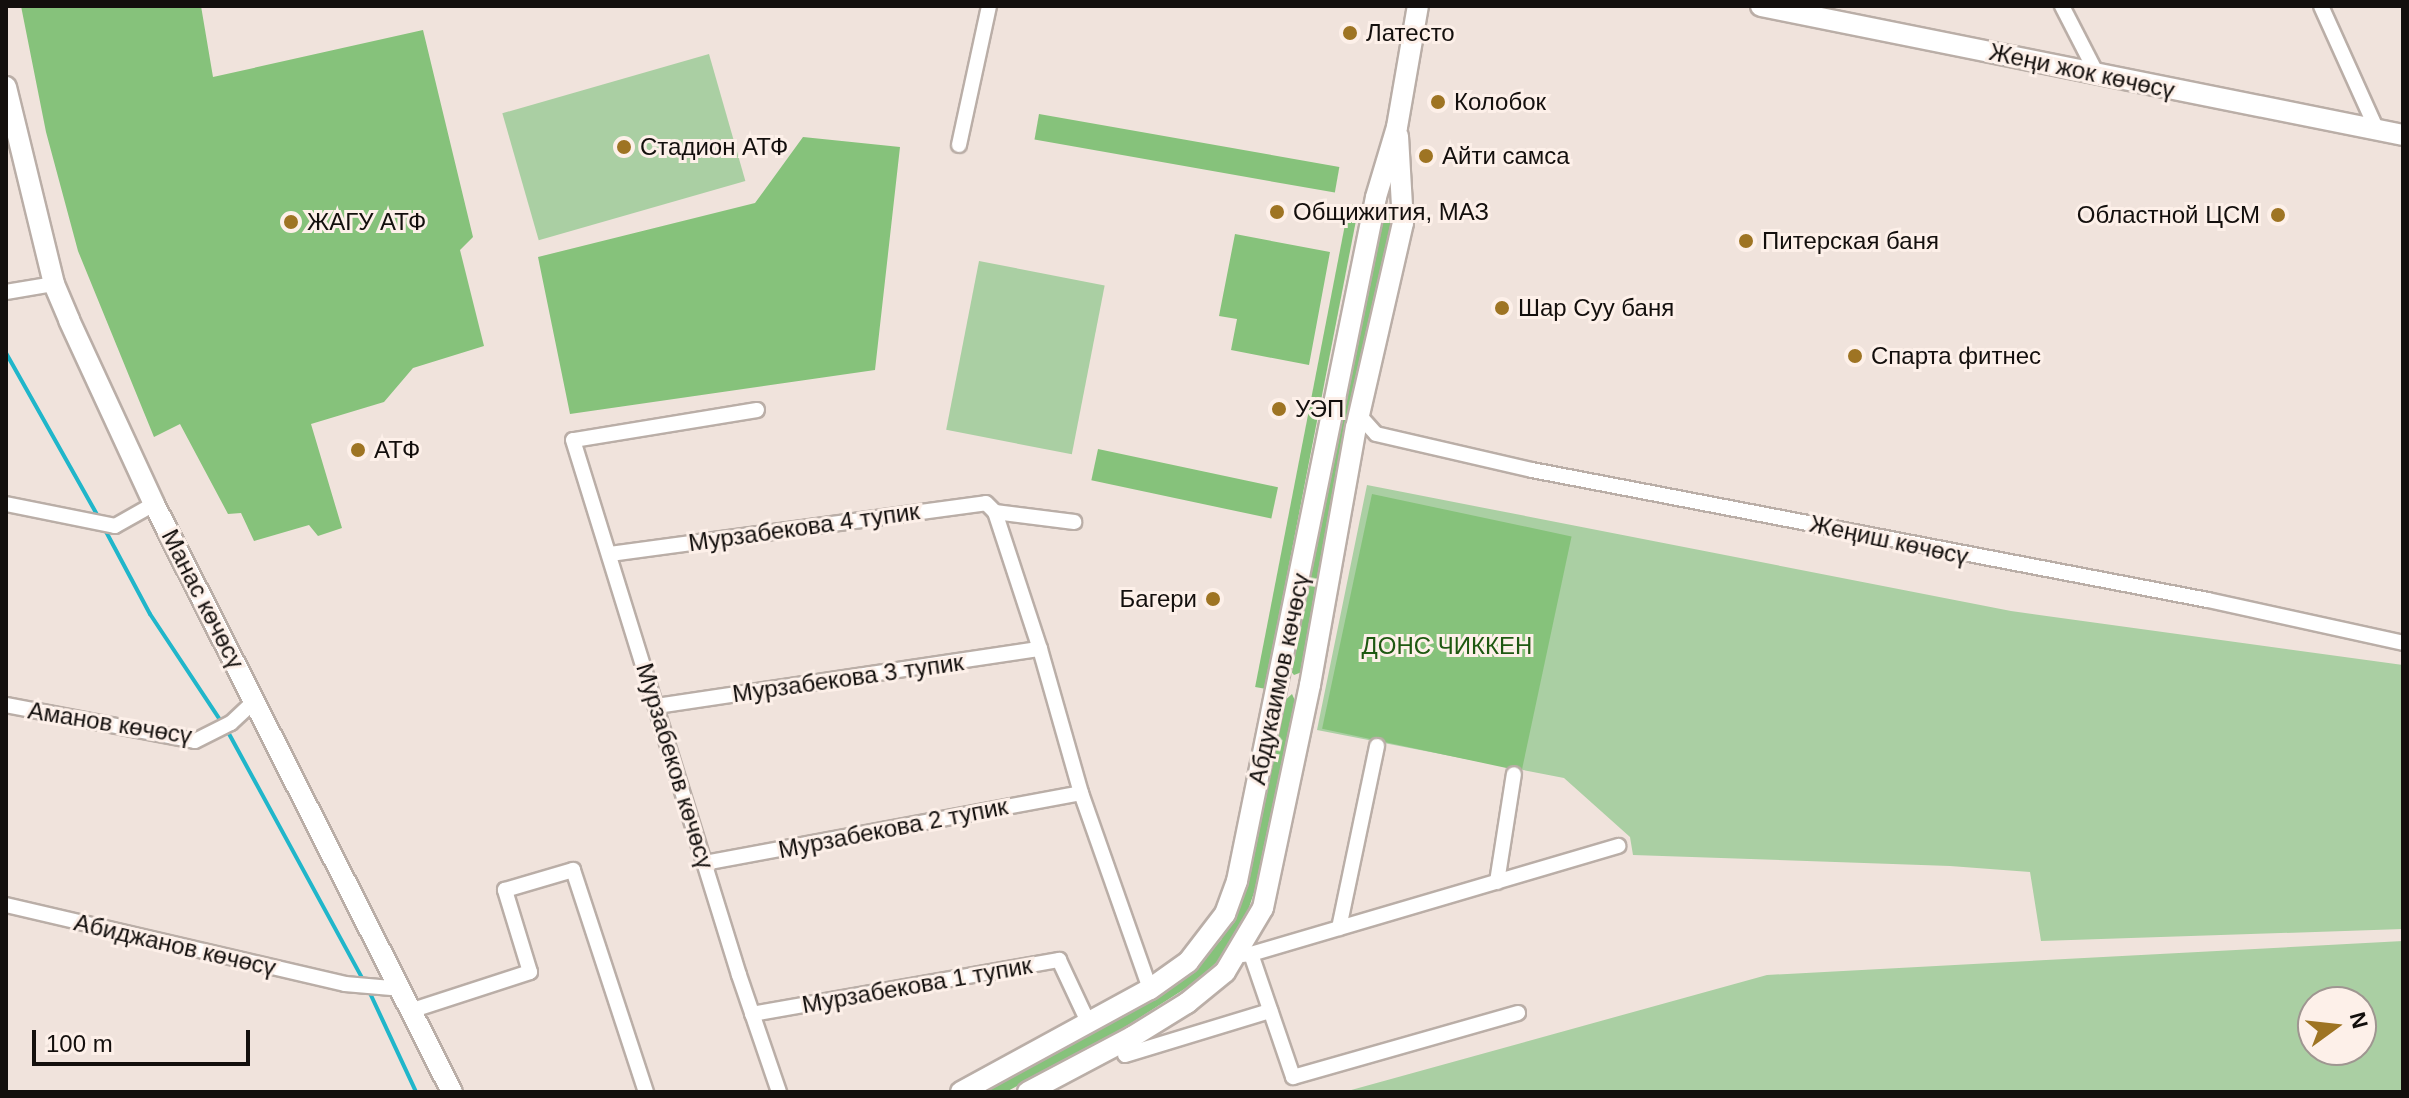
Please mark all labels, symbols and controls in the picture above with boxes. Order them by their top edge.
place label: Латесто [1366,19,1455,47]
marker: Латесто [1341,24,1359,42]
street label: Жеңи жок көчөсү [1987,37,2177,105]
place label: Колобок [1454,88,1546,116]
marker: Колобок [1429,93,1447,111]
place label: Стадион АТФ [640,133,788,161]
marker: Стадион АТФ [615,138,633,156]
place label: Айти самса [1442,142,1570,170]
marker: Айти самса [1417,147,1435,165]
place label: Общижития, МАЗ [1293,198,1489,226]
place label: Областной ЦСМ [2077,201,2260,229]
marker: Общижития, МАЗ [1268,203,1286,221]
marker: Областной ЦСМ [2267,204,2289,226]
place label: ЖАГУ АТФ [307,208,426,236]
marker: ЖАГУ АТФ [282,213,300,231]
place label: Питерская баня [1762,227,1939,255]
marker: Питерская баня [1737,232,1755,250]
place label: Шар Суу баня [1518,294,1674,322]
marker: Шар Суу баня [1493,299,1511,317]
place label: Спарта фитнес [1871,342,2041,370]
marker: Спарта фитнес [1846,347,1864,365]
place label: УЭП [1295,395,1344,423]
marker: УЭП [1270,400,1288,418]
place label: АТФ [374,436,420,464]
marker: АТФ [349,441,367,459]
street label: Мурзабекова 4 тупик [687,497,921,557]
street label: Жеңиш көчөсү [1807,509,1971,571]
street label: Манас көчөсү [156,524,250,674]
street label: Абдукаимов көчөсү [1243,571,1315,787]
place label: Багери [1120,585,1197,613]
marker: Багери [1204,590,1222,608]
park label: ДОНС ЧИККЕН [1362,632,1532,660]
street label: Мурзабекова 3 тупик [731,648,965,708]
street label: Мурзабеков көчөсү [630,660,720,872]
street label: Аманов көчөсү [26,696,194,750]
street label: Мурзабекова 2 тупик [776,792,1010,864]
street label: Абиджанов көчөсү [71,908,279,982]
street label: Мурзабекова 1 тупик [800,951,1034,1019]
north arrow [2297,986,2377,1066]
text: N [2345,1009,2373,1031]
scale bar [36,1014,254,1064]
text: 100 m [46,1030,113,1057]

